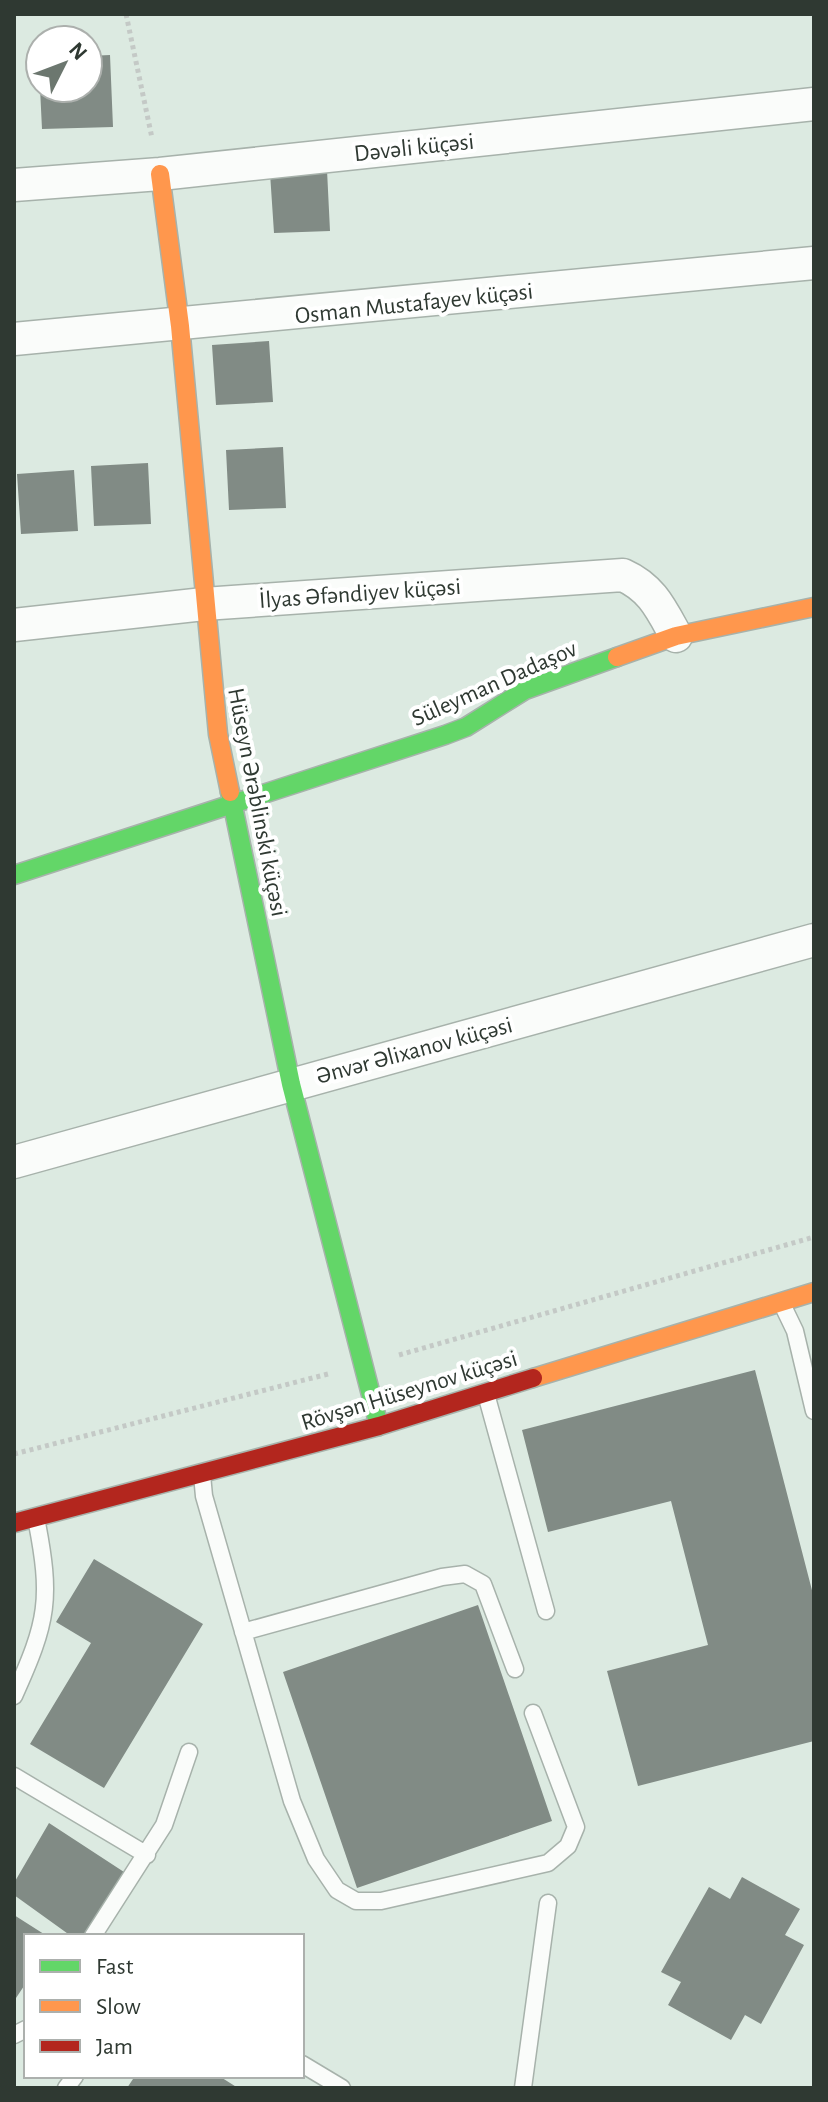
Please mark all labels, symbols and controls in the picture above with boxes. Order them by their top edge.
north arrow [24,24,104,104]
text: N [65,38,91,64]
street label: Dəvəli küçəsi [353,130,475,166]
street label: Osman Mustafayev küçəsi [294,280,534,328]
street label: İlyas Əfəndiyev küçəsi [258,574,462,613]
street label: Süleyman Dadaşov [408,637,580,731]
street label: Hüseyn Ərəblinski küçəsi [223,686,291,919]
street label: Ənvər Əlixanov küçəsi [313,1013,515,1089]
street label: Rövşən Hüseynov küçəsi [298,1347,520,1435]
legend [24,1934,304,2078]
text: Fast [96,1955,134,1979]
text: Slow [96,1995,141,2019]
text: Jam [96,2035,133,2059]

